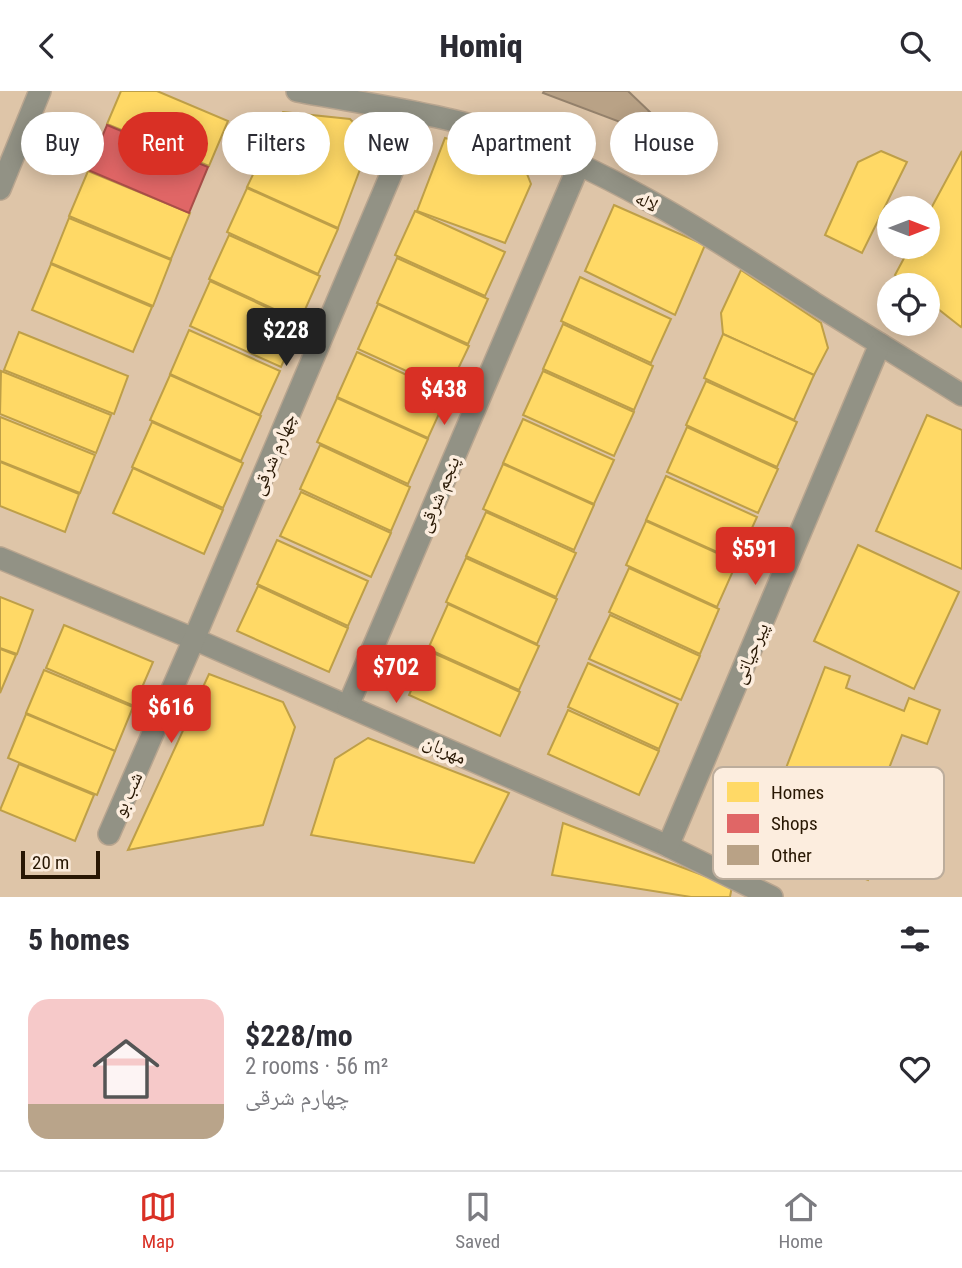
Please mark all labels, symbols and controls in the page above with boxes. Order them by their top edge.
icon: back [28,27,66,65]
text: Homiq [439,27,523,65]
icon: search [896,27,934,65]
chip: Buy [21,112,104,175]
chip: Rent [118,112,208,175]
chip: Filters [222,112,330,175]
chip: New [344,112,433,175]
chip: Apartment [447,112,596,175]
chip: House [610,112,718,175]
street label: لاله [631,186,662,217]
north arrow [877,196,940,259]
map controls [877,196,940,336]
button: locate [877,273,940,336]
pin: $228 [245,309,327,368]
text: $228 [263,317,309,344]
pin: $438 [403,367,485,427]
text: $438 [421,376,467,403]
street label: چهارم شرقی [246,410,303,499]
street label: پنجم شرقی [412,453,466,536]
pin: $591 [714,527,796,587]
text: $591 [732,536,778,563]
street label: پیرحیاتی [727,619,774,687]
pin: $702 [355,645,437,705]
text: $702 [373,654,419,681]
pin: $616 [130,685,212,745]
text: $616 [148,694,194,721]
street label: مهربان [420,730,470,769]
legend [713,767,944,879]
street label: شب بو [107,768,147,820]
text: Homes [771,781,824,804]
text: Shops [771,812,818,835]
text: Other [771,844,812,867]
scale bar [21,848,100,880]
text: 20 m [32,851,69,874]
icon: filters [896,920,934,958]
text: 5 homes [28,922,130,957]
text: $228/mo [245,1018,353,1053]
icon: home [84,1027,168,1111]
icon: heart [896,1050,934,1088]
text: 2 rooms · 56 m² [245,1053,388,1080]
text: چهارم شرقی [245,1084,350,1111]
tab: Map [139,1188,177,1253]
tab: Saved [455,1188,500,1253]
tab: Home [778,1188,823,1253]

